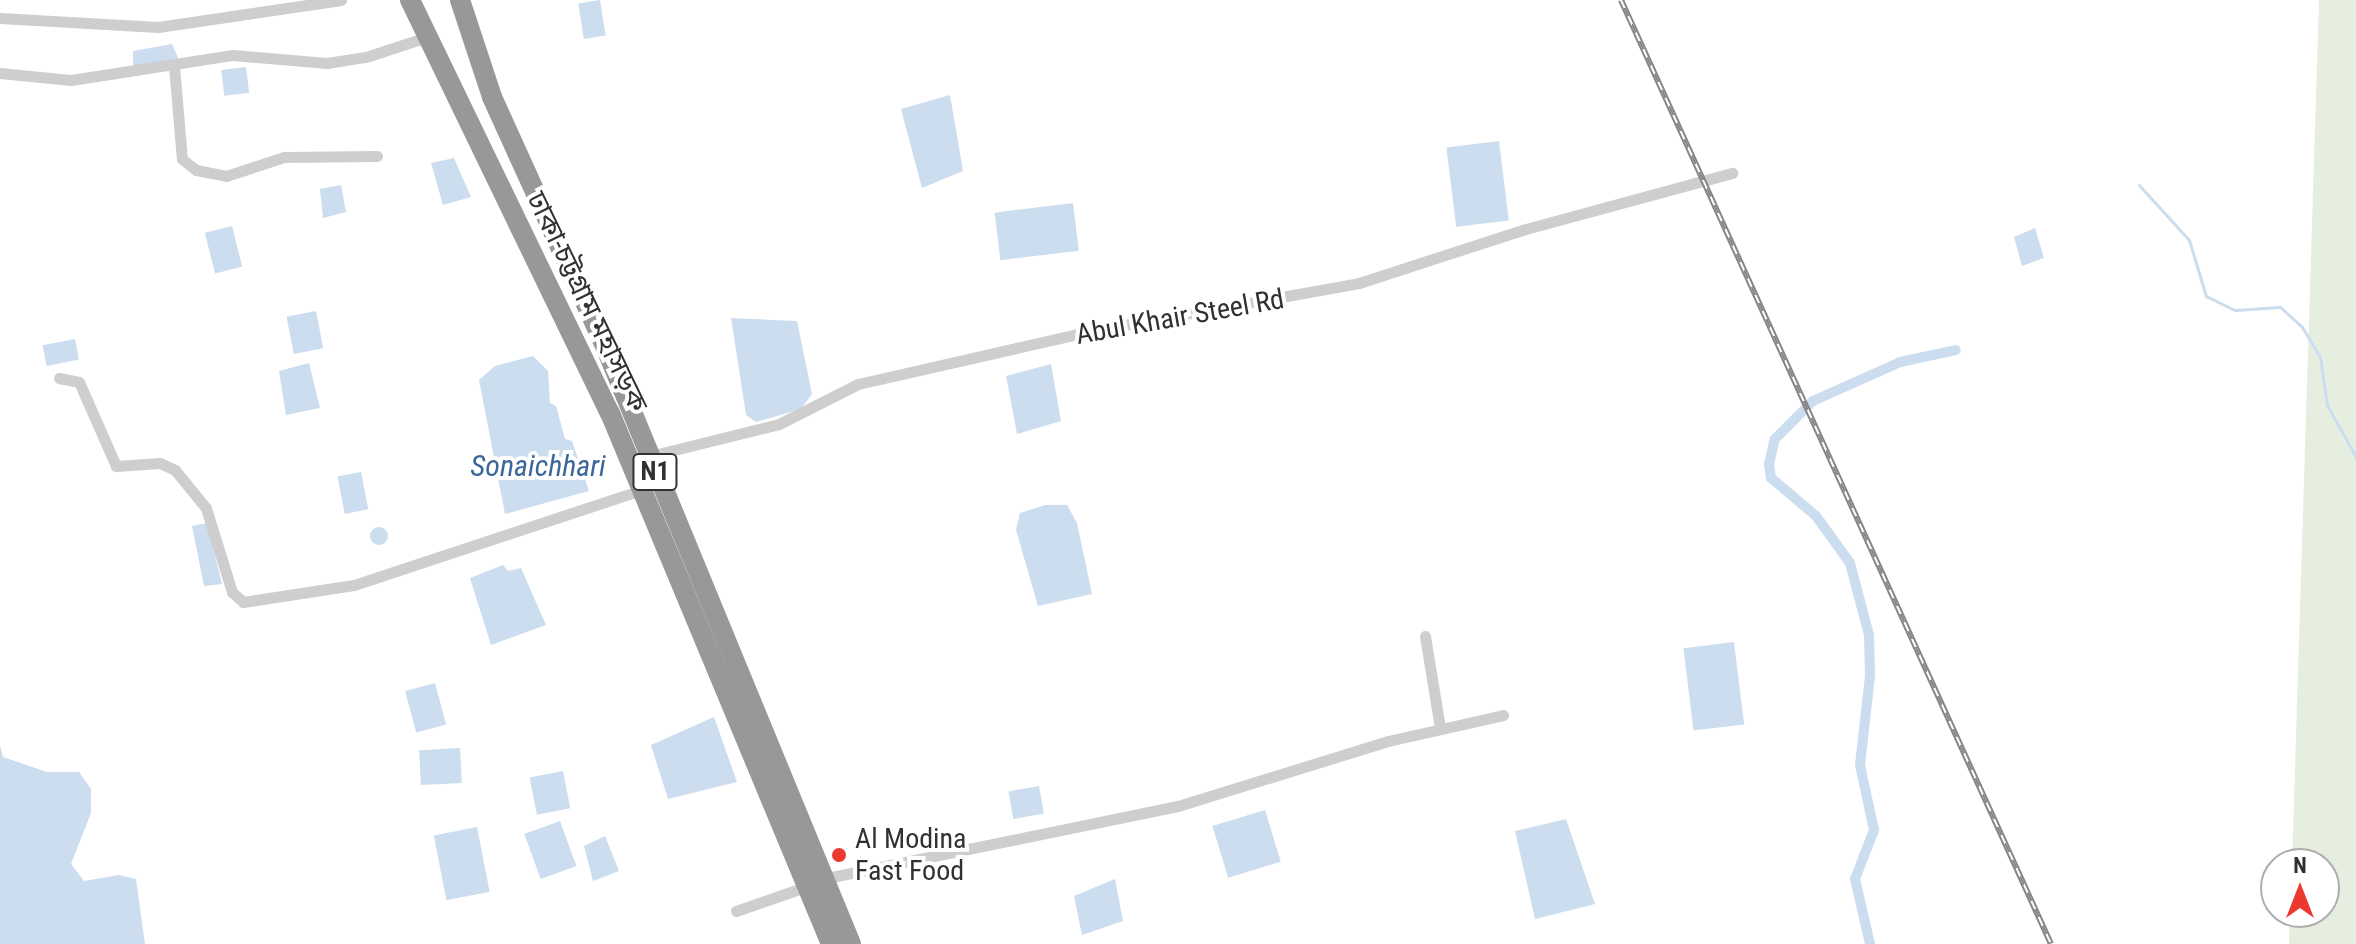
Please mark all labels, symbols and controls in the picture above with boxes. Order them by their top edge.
street label: ঢাকা-চট্টগ্রাম মহাসড়ক [519,187,655,417]
street label: Abul Khair Steel Rd [1073,282,1287,352]
water label: Sonaichhari [470,448,606,484]
road number: N1 [631,450,679,494]
place label: Al Modina Fast Food [855,822,966,888]
marker: Al Modina Fast Food [830,846,848,864]
north arrow [2260,848,2340,928]
text: N [2293,853,2307,878]

